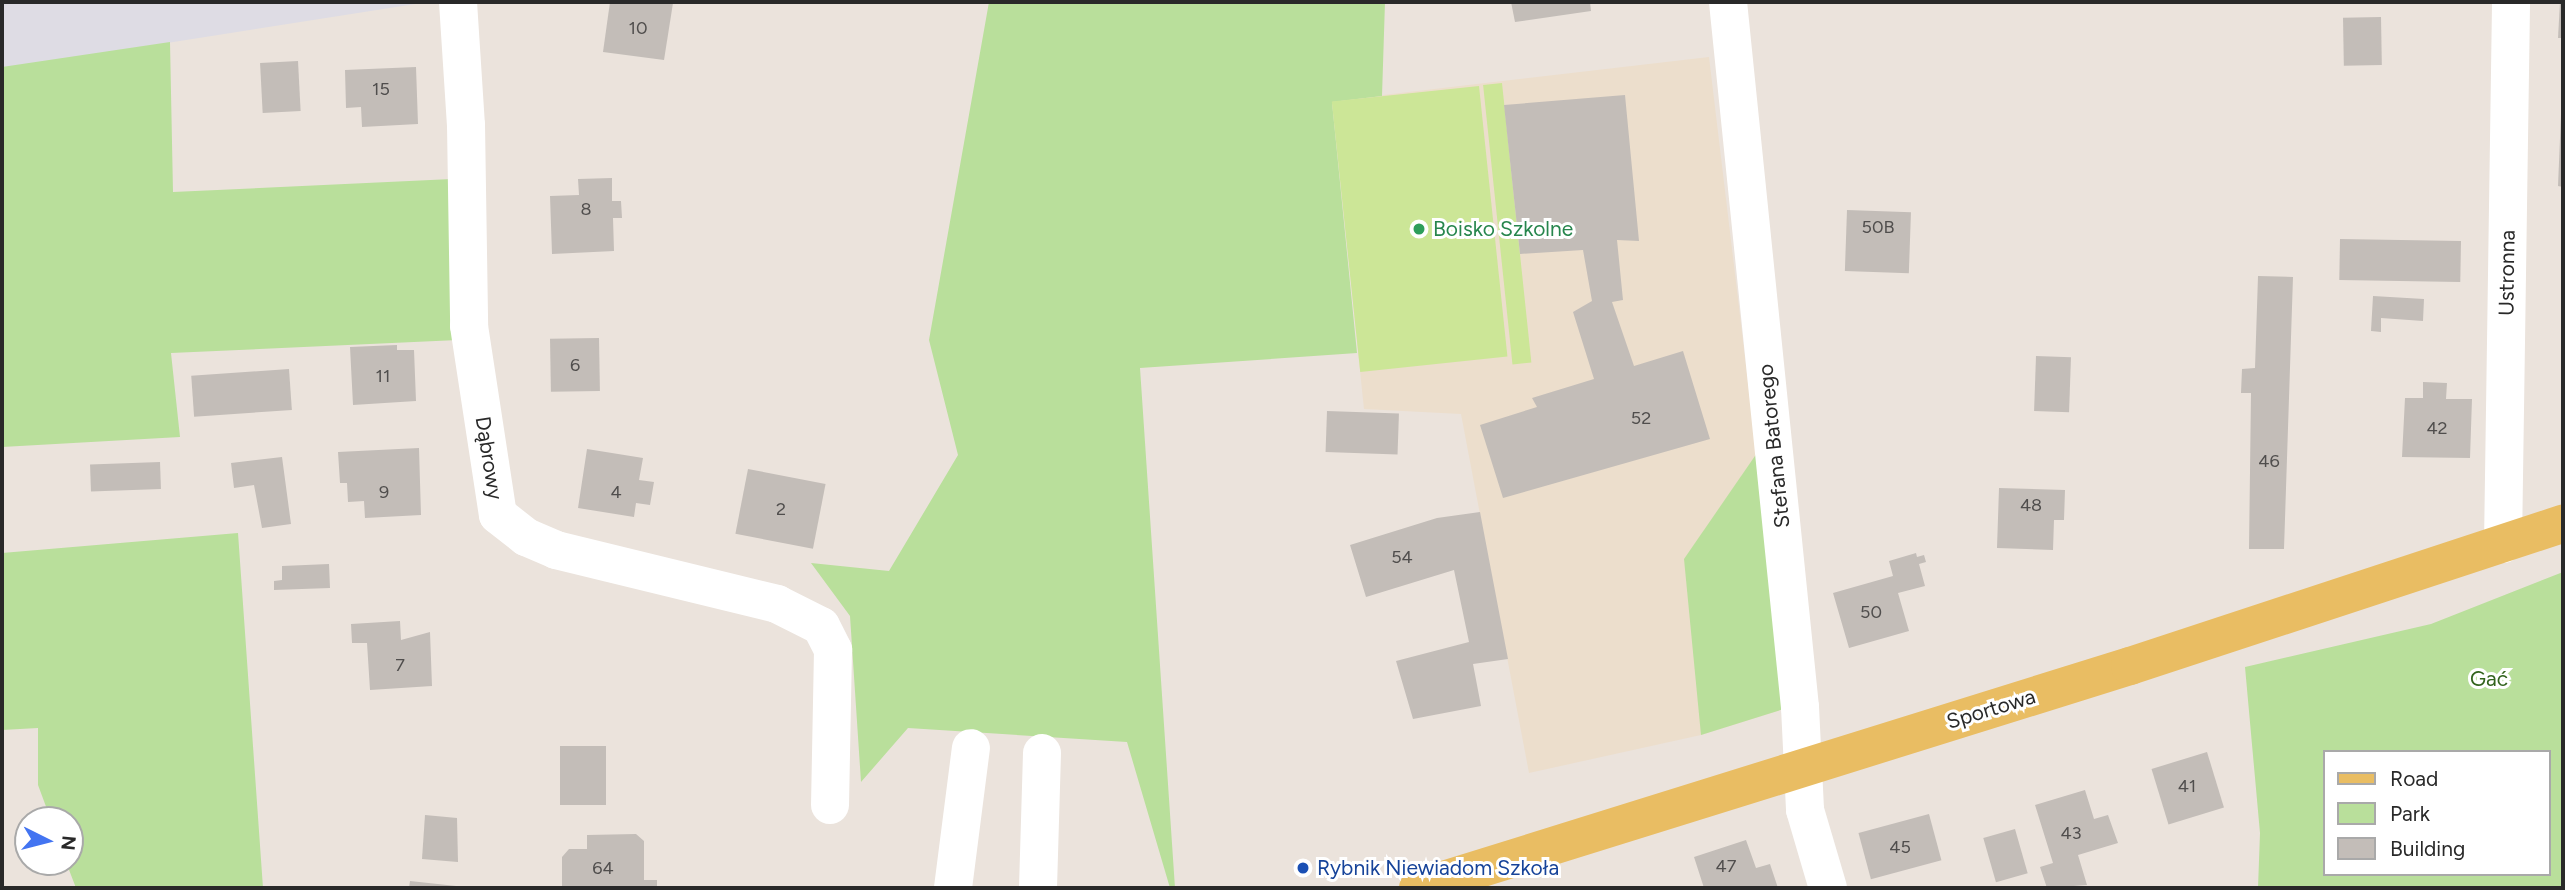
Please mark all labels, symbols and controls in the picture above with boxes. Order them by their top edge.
house number: 10 [629,17,647,39]
house number: 15 [372,78,390,100]
house number: 8 [580,198,592,220]
place label: Boisko Szkolne [1433,216,1573,242]
house number: 50B [1862,216,1894,238]
marker: Boisko Szkolne [1411,221,1427,237]
street label: Ustronna [2494,230,2520,316]
house number: 6 [570,354,580,376]
street label: Stefana Batorego [1753,363,1795,529]
house number: 11 [376,365,390,387]
house number: 52 [1631,407,1651,429]
street label: Dąbrowy [470,415,508,501]
house number: 42 [2426,417,2448,439]
house number: 46 [2258,450,2280,472]
house number: 9 [379,481,389,503]
house number: 4 [610,481,622,503]
house number: 48 [2020,494,2042,516]
house number: 2 [776,498,786,520]
house number: 54 [1391,546,1413,568]
house number: 50 [1860,601,1882,623]
house number: 7 [395,654,405,676]
park label: Gać [2470,666,2508,692]
street label: Sportowa [1944,684,2038,734]
legend [2324,750,2551,876]
text: Road [2390,766,2438,791]
house number: 41 [2178,775,2196,797]
text: Park [2390,801,2430,826]
north arrow [14,806,84,876]
house number: 43 [2061,822,2081,844]
text: N [56,835,81,852]
house number: 45 [1889,836,1911,858]
text: Building [2390,836,2465,861]
place label: Rybnik Niewiadom Szkoła [1317,855,1559,881]
house number: 47 [1716,855,1736,877]
house number: 64 [592,857,614,879]
marker: Rybnik Niewiadom Szkoła [1295,860,1311,876]

